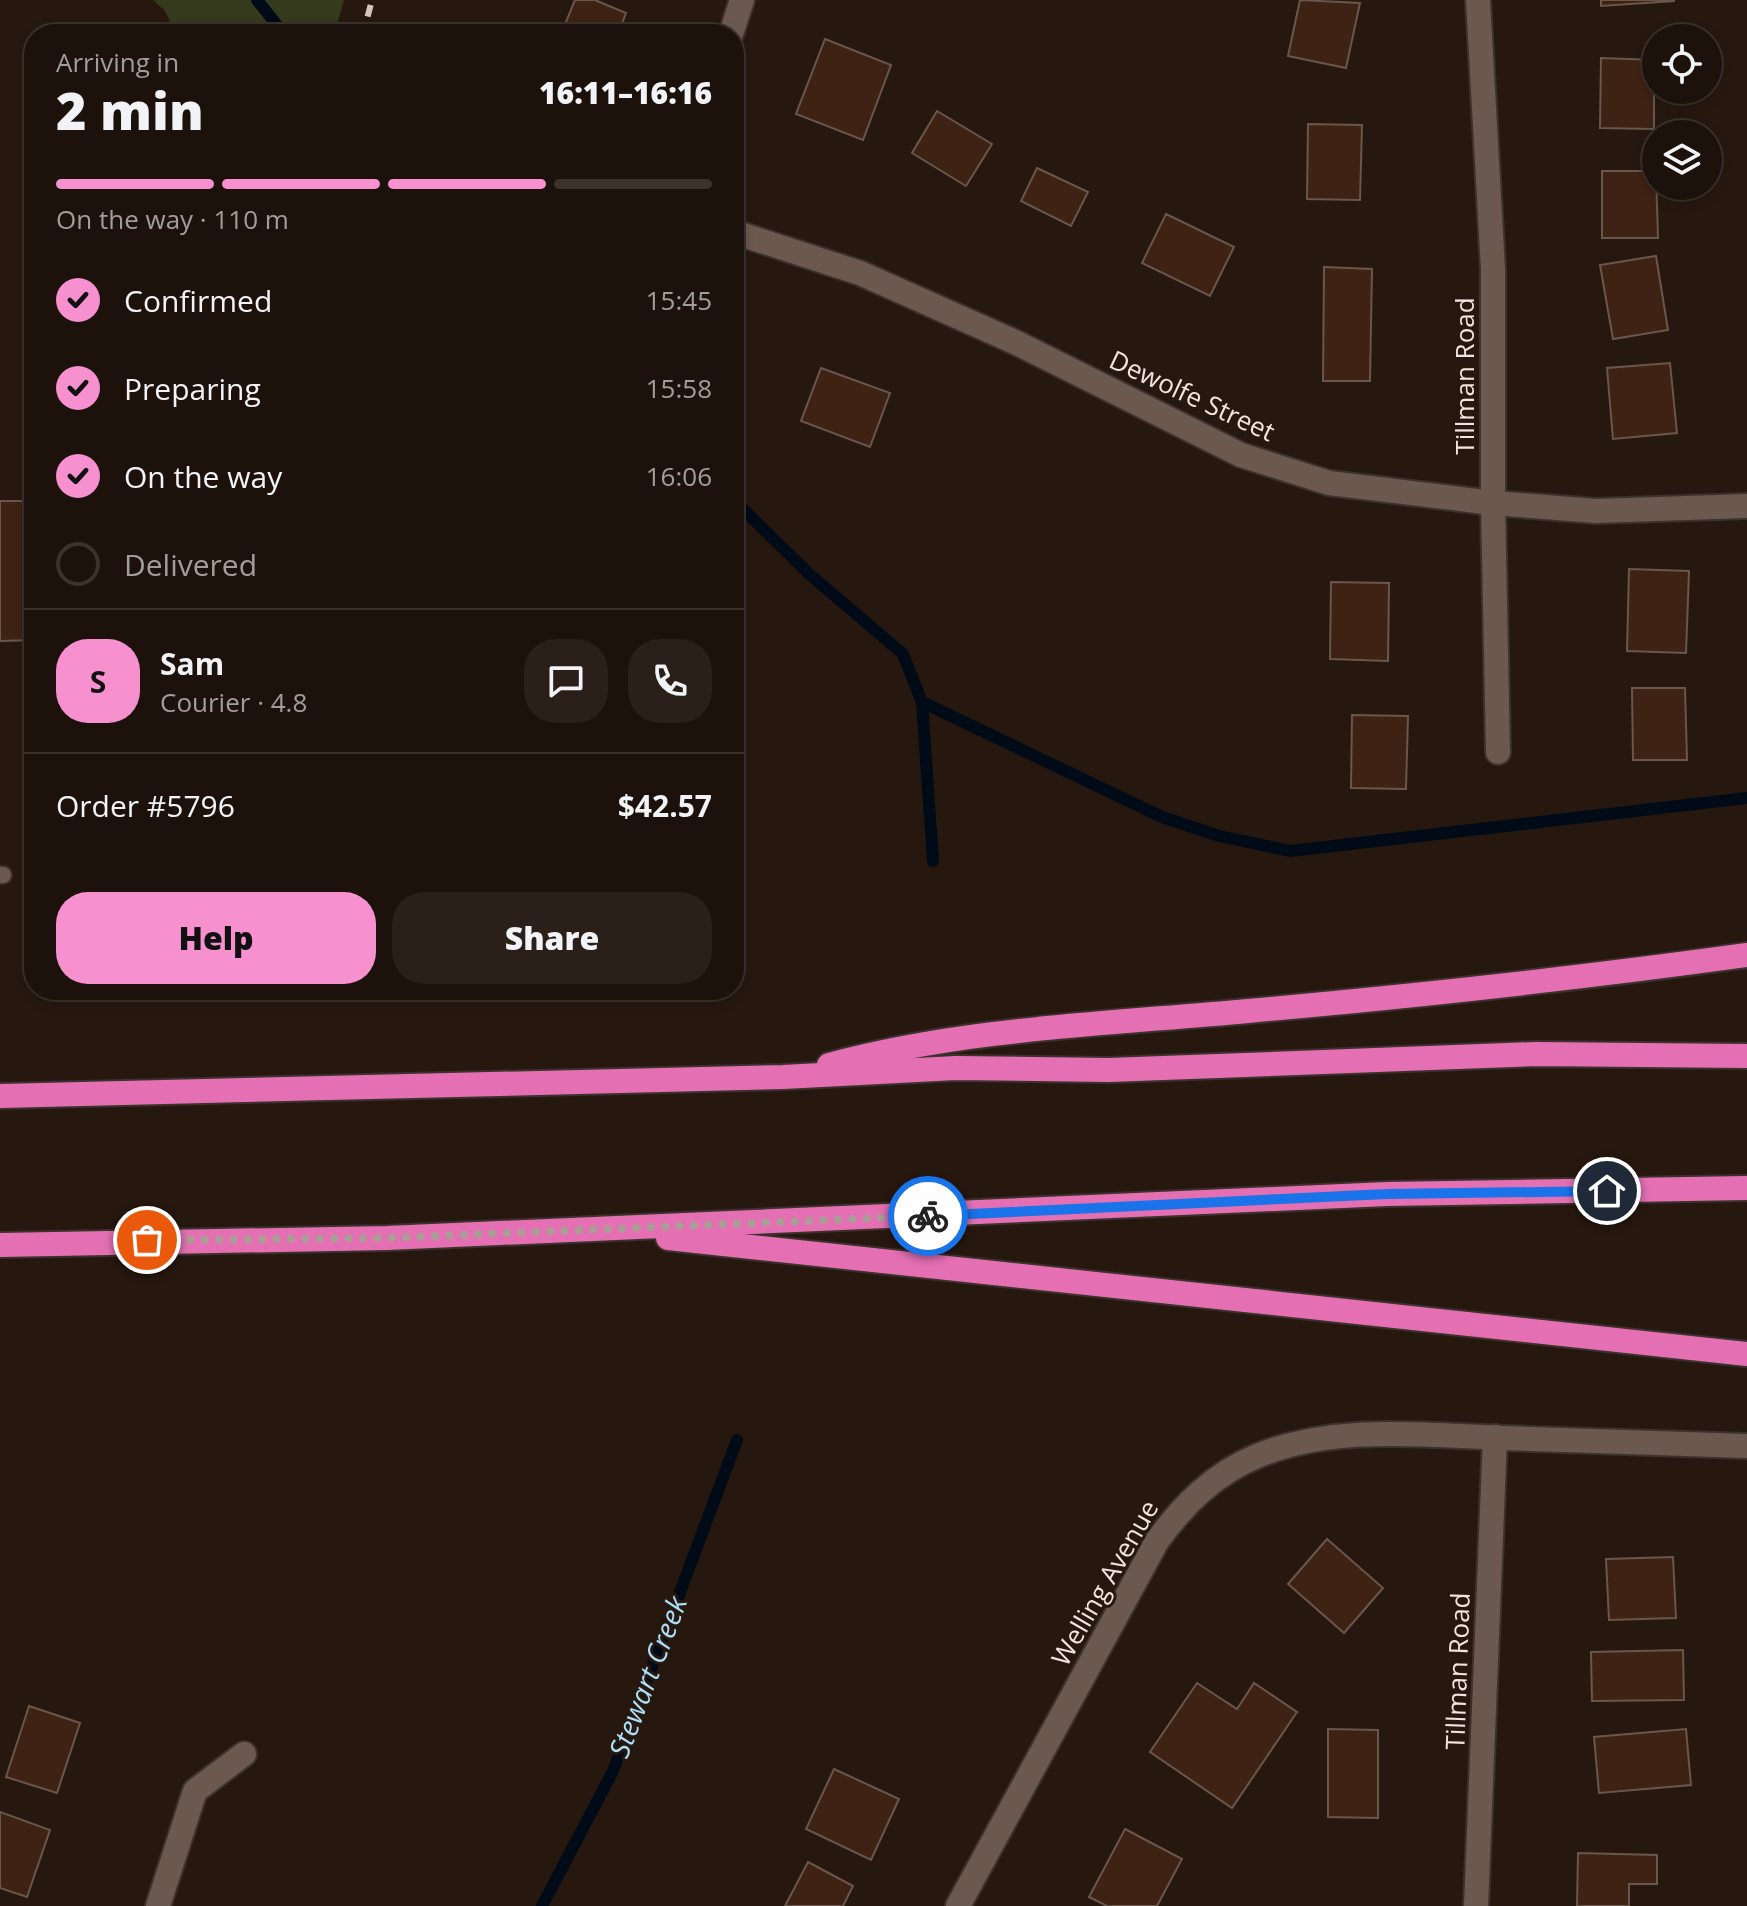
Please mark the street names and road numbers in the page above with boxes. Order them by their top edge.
street label: Tillman Road [1446,297,1482,455]
street label: Dewolfe Street [1104,341,1281,449]
street label: Welling Avenue [1042,1493,1166,1672]
street label: Tillman Road [1436,1592,1478,1750]

